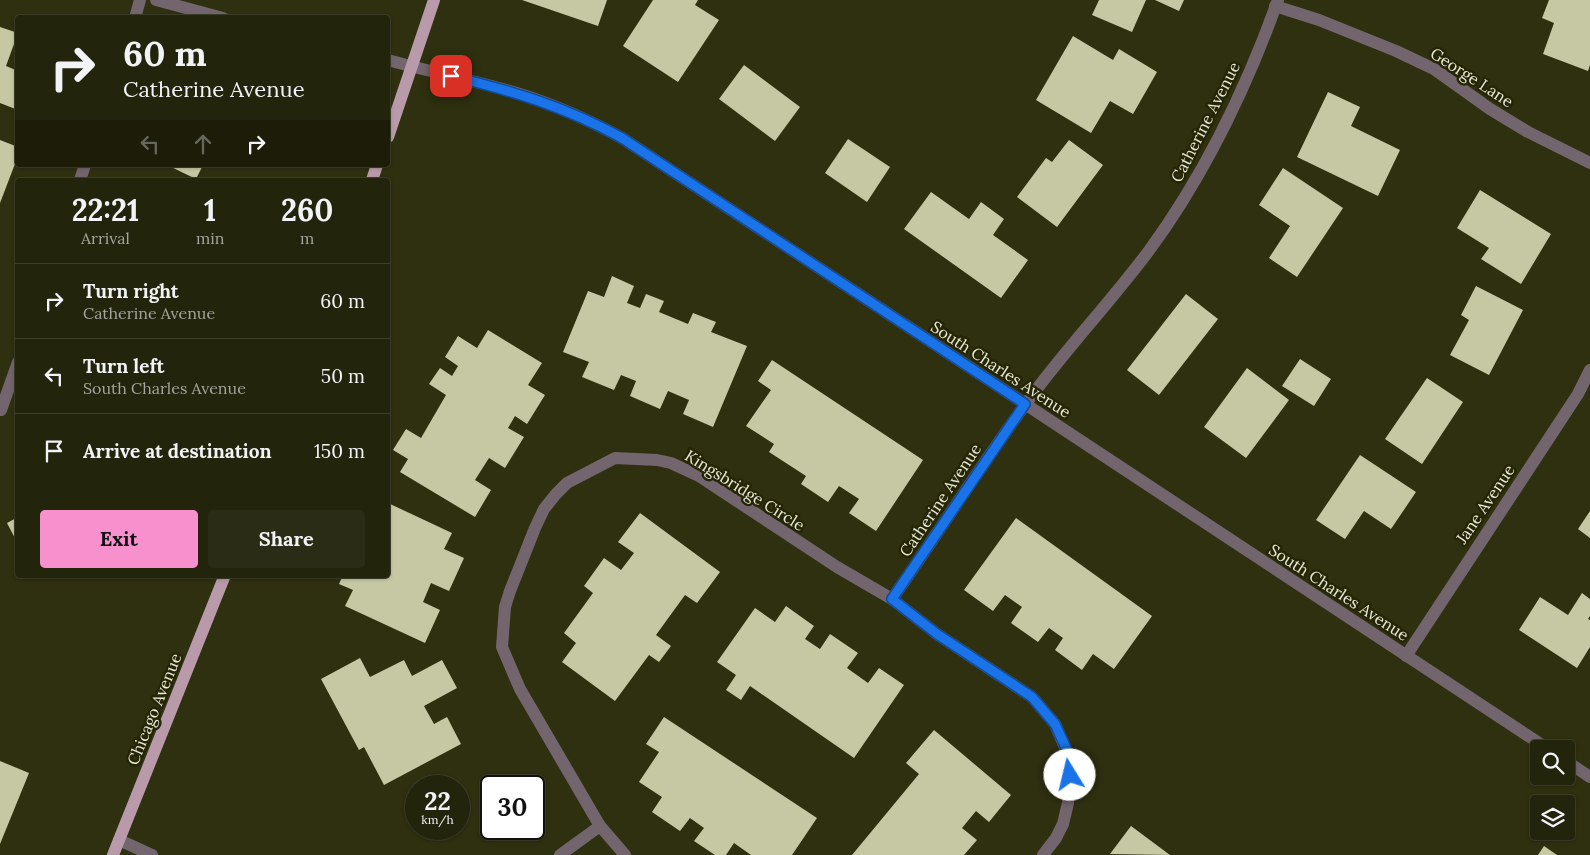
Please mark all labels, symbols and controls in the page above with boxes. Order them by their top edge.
text: 60 m [123,31,207,76]
icon: right [40,35,105,100]
street label: George Lane [1427,43,1517,111]
pin [430,55,472,97]
street label: Catherine Avenue [1166,58,1244,185]
icon: arrive [437,62,465,90]
text: Catherine Avenue [123,75,305,103]
icon: left [136,130,164,158]
icon: ahead [189,130,217,158]
icon: right [242,130,270,158]
text: 22:21 [72,191,139,229]
text: 1 [204,191,216,229]
text: 260 [281,191,333,229]
text: Arrival [81,228,130,248]
text: min [196,228,224,248]
text: m [300,228,314,248]
text: Turn right [83,279,179,303]
icon: right [40,287,68,315]
text: 60 m [320,289,365,313]
text: Catherine Avenue [83,303,215,323]
street label: South Charles Avenue [927,316,1075,422]
text: Turn left [83,354,164,378]
icon: left [40,362,68,390]
text: 50 m [321,364,365,388]
text: South Charles Avenue [83,378,246,398]
icon: arrive [40,437,68,465]
text: Arrive at destination [83,439,272,463]
text: 150 m [314,439,365,463]
street label: Catherine Avenue [895,439,985,560]
street label: Kingsbridge Circle [681,445,809,535]
street label: Jane Avenue [1451,460,1519,548]
button: Exit [40,510,198,568]
button: Share [208,510,365,568]
street label: South Charles Avenue [1265,539,1413,645]
street label: Chicago Avenue [123,650,186,768]
map controls [1530,740,1575,840]
button: search [1530,740,1575,785]
position arrow [1043,748,1095,800]
speed limit sign: 30 [480,775,545,840]
text: 22 [424,785,451,817]
button: layers [1530,795,1575,840]
text: km/h [421,812,454,827]

